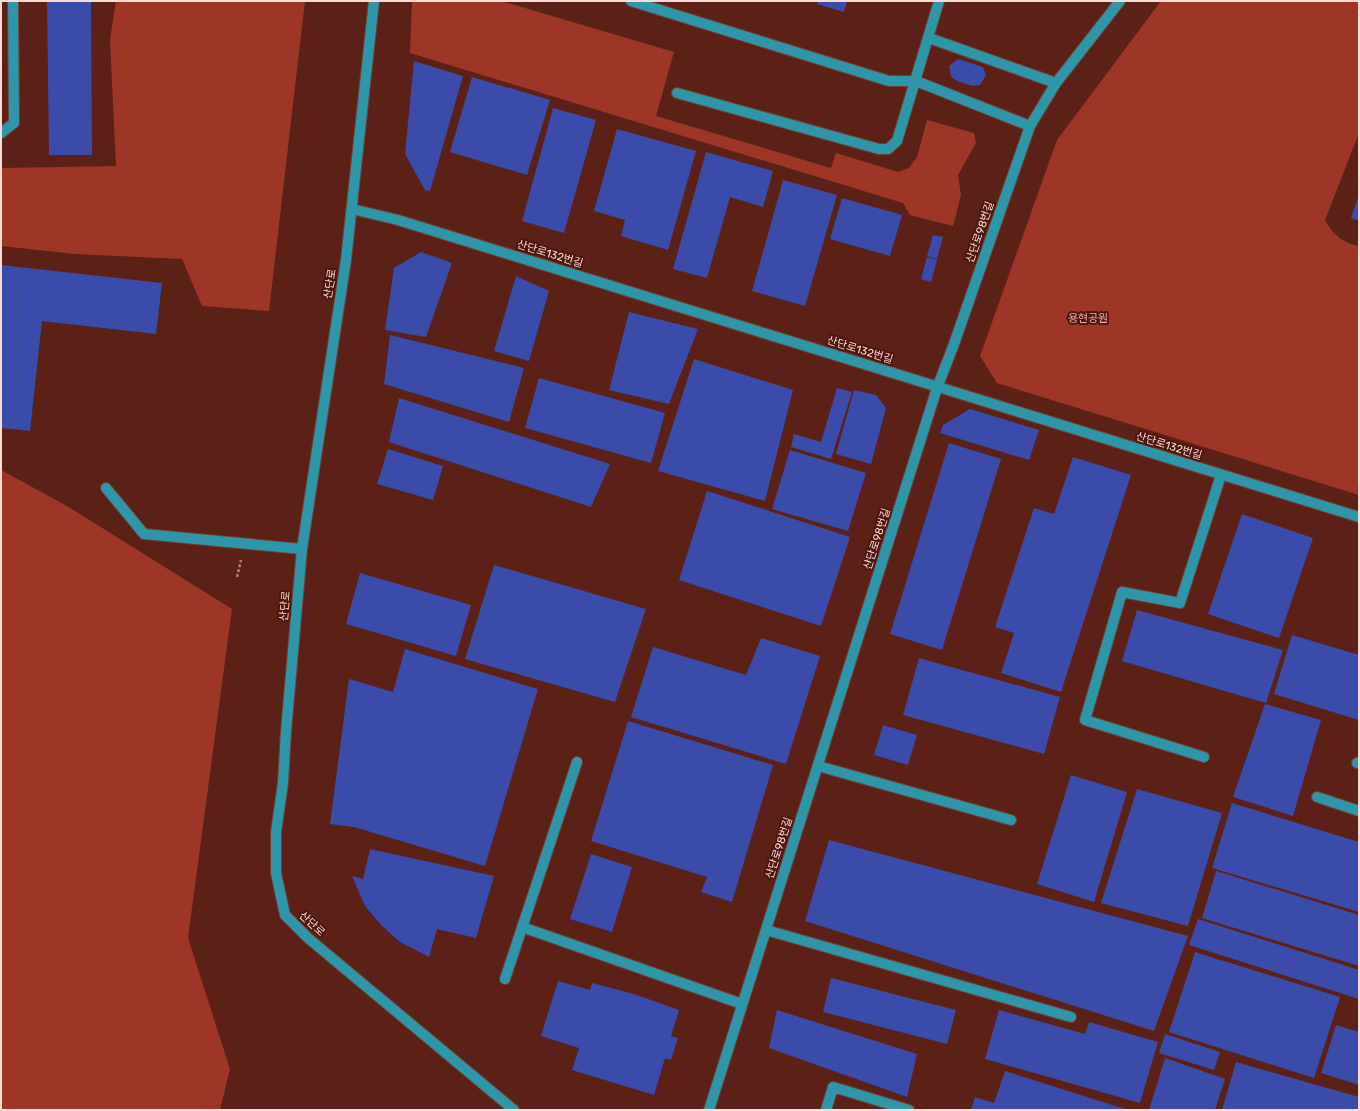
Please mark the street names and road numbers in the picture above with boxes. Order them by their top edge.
street label: 산단로98번길 [963,200,997,264]
street label: 산단로132번길 [515,238,585,270]
street label: 산단로 [321,268,339,300]
street label: 산단로132번길 [825,334,895,366]
street label: 산단로132번길 [1134,430,1204,462]
street label: 산단로98번길 [861,506,893,572]
street label: 산단로 [277,590,293,622]
street label: 산단로98번길 [763,815,795,881]
street label: 산단로 [296,909,328,939]

